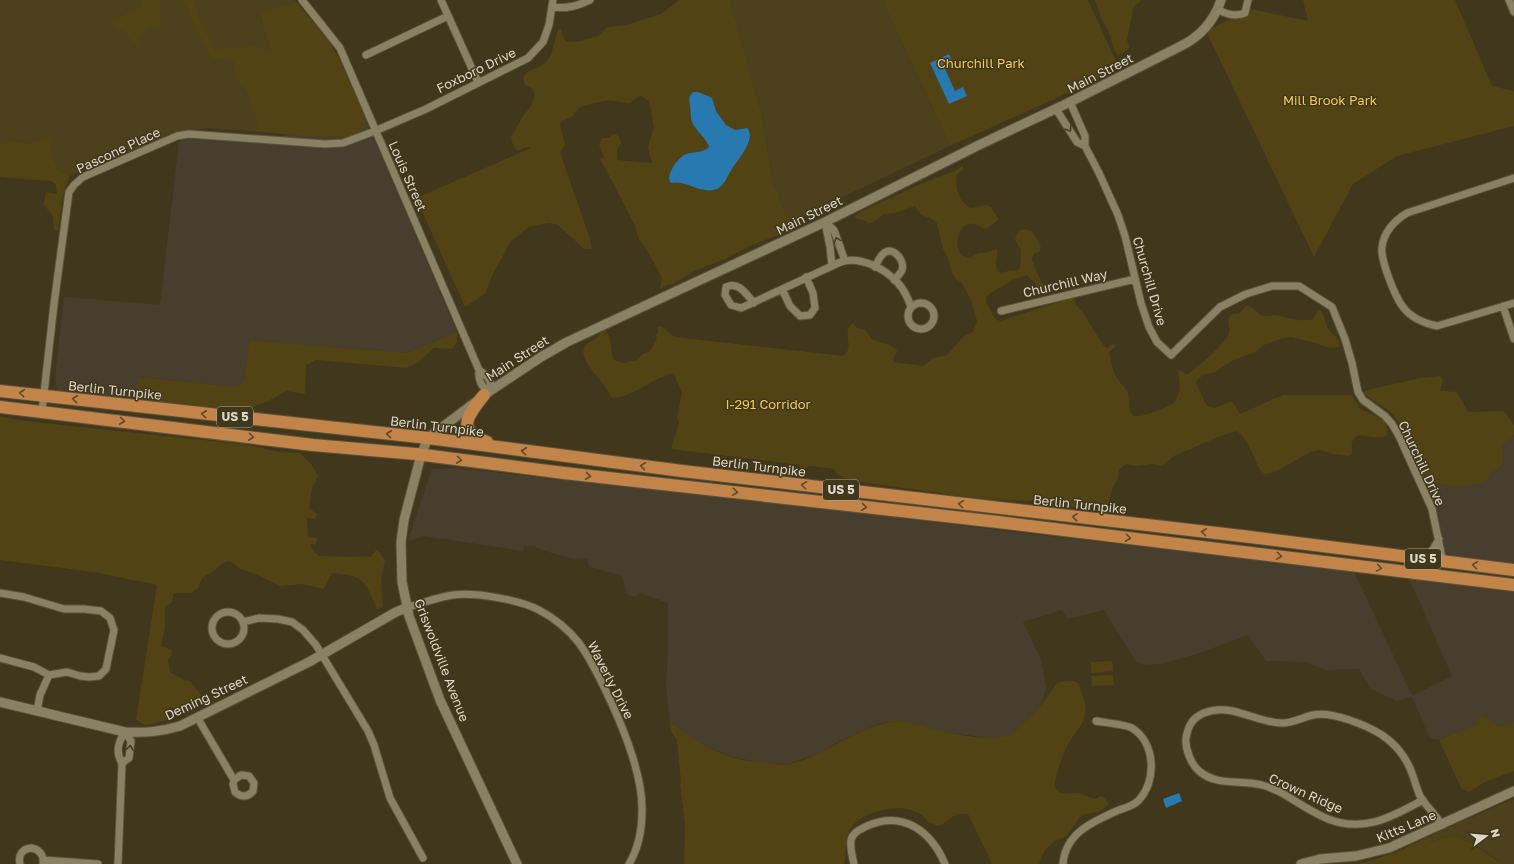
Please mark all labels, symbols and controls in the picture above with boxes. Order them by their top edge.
street label: Foxboro Drive [434,44,518,96]
street label: Main Street [1064,50,1136,96]
park label: Churchill Park [937,55,1026,71]
park label: Mill Brook Park [1283,92,1378,108]
street label: Pascone Place [73,124,163,176]
one-way arrow [1064,125,1072,132]
street label: Louis Street [385,138,431,214]
street label: Main Street [773,192,845,238]
street label: Churchill Drive [1130,235,1170,327]
one-way arrow [834,236,842,243]
street label: Churchill Way [1021,265,1109,300]
street label: Main Street [483,332,551,384]
street label: Berlin Turnpike [67,377,163,403]
one-way arrow [19,389,25,398]
one-way arrow [72,395,78,404]
park label: I-291 Corridor [725,396,811,412]
road number: US 5 [217,407,253,427]
one-way arrow [201,409,207,418]
street label: Berlin Turnpike [389,412,485,440]
one-way arrow [119,416,125,425]
street label: Churchill Drive [1395,418,1449,508]
one-way arrow [386,430,392,439]
one-way arrow [248,432,254,441]
one-way arrow [521,446,528,455]
street label: Berlin Turnpike [711,452,807,480]
one-way arrow [456,455,463,464]
one-way arrow [640,462,646,471]
one-way arrow [585,471,592,480]
road number: US 5 [823,480,859,500]
one-way arrow [801,481,807,490]
one-way arrow [732,488,738,497]
street label: Berlin Turnpike [1032,491,1128,517]
one-way arrow [958,500,964,509]
one-way arrow [861,502,867,511]
one-way arrow [1071,513,1078,522]
one-way arrow [1201,528,1207,537]
one-way arrow [1125,533,1131,542]
road number: US 5 [1405,549,1441,569]
one-way arrow [1276,552,1282,561]
one-way arrow [1472,561,1478,570]
one-way arrow [1376,563,1382,572]
street label: Griswoldville Avenue [411,596,473,724]
street label: Waverly Drive [585,638,637,722]
street label: Deming Street [162,671,250,723]
one-way arrow [125,745,134,751]
street label: Crown Ridge [1267,770,1345,816]
street label: Kitts Lane [1374,806,1438,846]
north arrow [1466,816,1506,856]
text: N [1489,827,1503,839]

